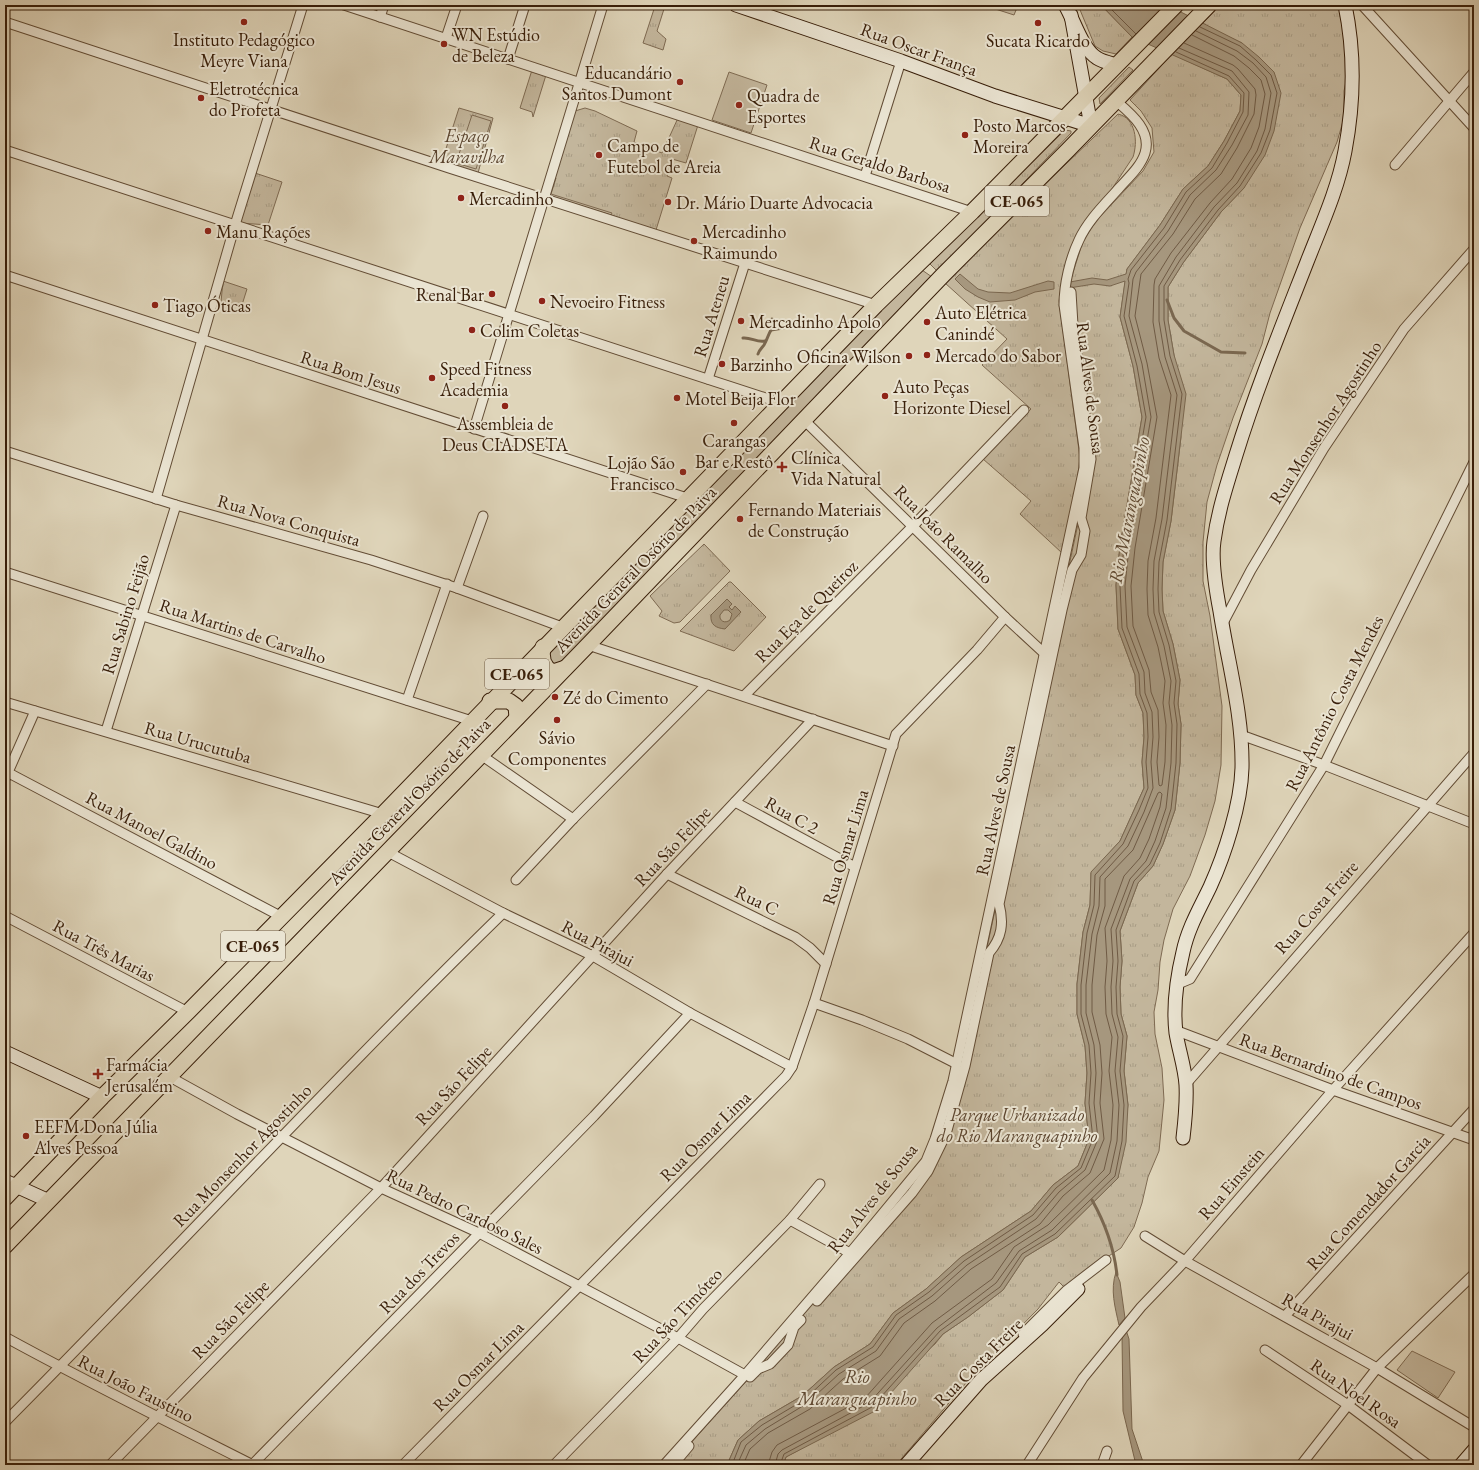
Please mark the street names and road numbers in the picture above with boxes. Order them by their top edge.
street label: Rua Oscar França [857,17,981,81]
street label: Rua Geraldo Barbosa [806,130,954,198]
road number: CE-065 [985,186,1049,216]
street label: Rua Ateneu [688,272,734,360]
street label: Rua Alves de Sousa [1071,320,1111,456]
street label: Rua Monsenhor Agostinho [1264,336,1387,508]
street label: Rua Bom Jesus [298,345,404,399]
street label: Rua João Ramalho [889,479,999,589]
street label: Avenida General Osório de Paiva [548,480,722,658]
street label: Rua Nova Conquista [215,489,364,552]
street label: Rua Sabino Feijão [96,551,154,677]
street label: Rua Eça de Queiroz [750,554,863,667]
street label: Rua Martins de Carvalho [157,593,329,669]
street label: Rua Antônio Costa Mendes [1280,611,1388,795]
road number: CE-065 [485,659,549,689]
street label: Avenida General Osório de Paiva [322,712,496,890]
street label: Rua Urucutuba [142,716,255,768]
street label: Rua Alves de Sousa [970,742,1020,878]
street label: Rua Manoel Galdino [82,786,222,874]
street label: Rua Osmar Lima [817,786,874,908]
street label: Rua C 2 [761,791,823,839]
street label: Rua São Felipe [629,801,715,891]
street label: Rua Costa Freire [1269,855,1363,959]
street label: Rua C [731,880,783,920]
street label: Rua Três Marias [49,913,159,987]
street label: Rua Pirajui [558,914,639,972]
road number: CE-065 [221,931,285,961]
street label: Rua Bernardino de Campos [1237,1027,1426,1115]
street label: Rua São Felipe [410,1040,496,1130]
street label: Rua Monsenhor Agostinho [168,1079,316,1231]
street label: Rua Osmar Lima [655,1085,756,1186]
street label: Rua Comendador Garcia [1301,1129,1435,1275]
street label: Rua Alves de Sousa [822,1138,923,1258]
street label: Rua Einstein [1193,1141,1269,1224]
street label: Rua Pedro Cardoso Sales [383,1163,547,1259]
street label: Rua dos Trevos [374,1226,464,1318]
street label: Rua São Timóteo [627,1262,727,1367]
street label: Rua São Felipe [186,1274,274,1364]
street label: Rua Pirajui [1278,1287,1358,1345]
street label: Rua Costa Freire [929,1313,1027,1411]
street label: Rua Osmar Lima [428,1315,529,1416]
street label: Rua João Faustino [74,1349,198,1427]
street label: Rua Noel Rosa [1306,1353,1407,1433]

